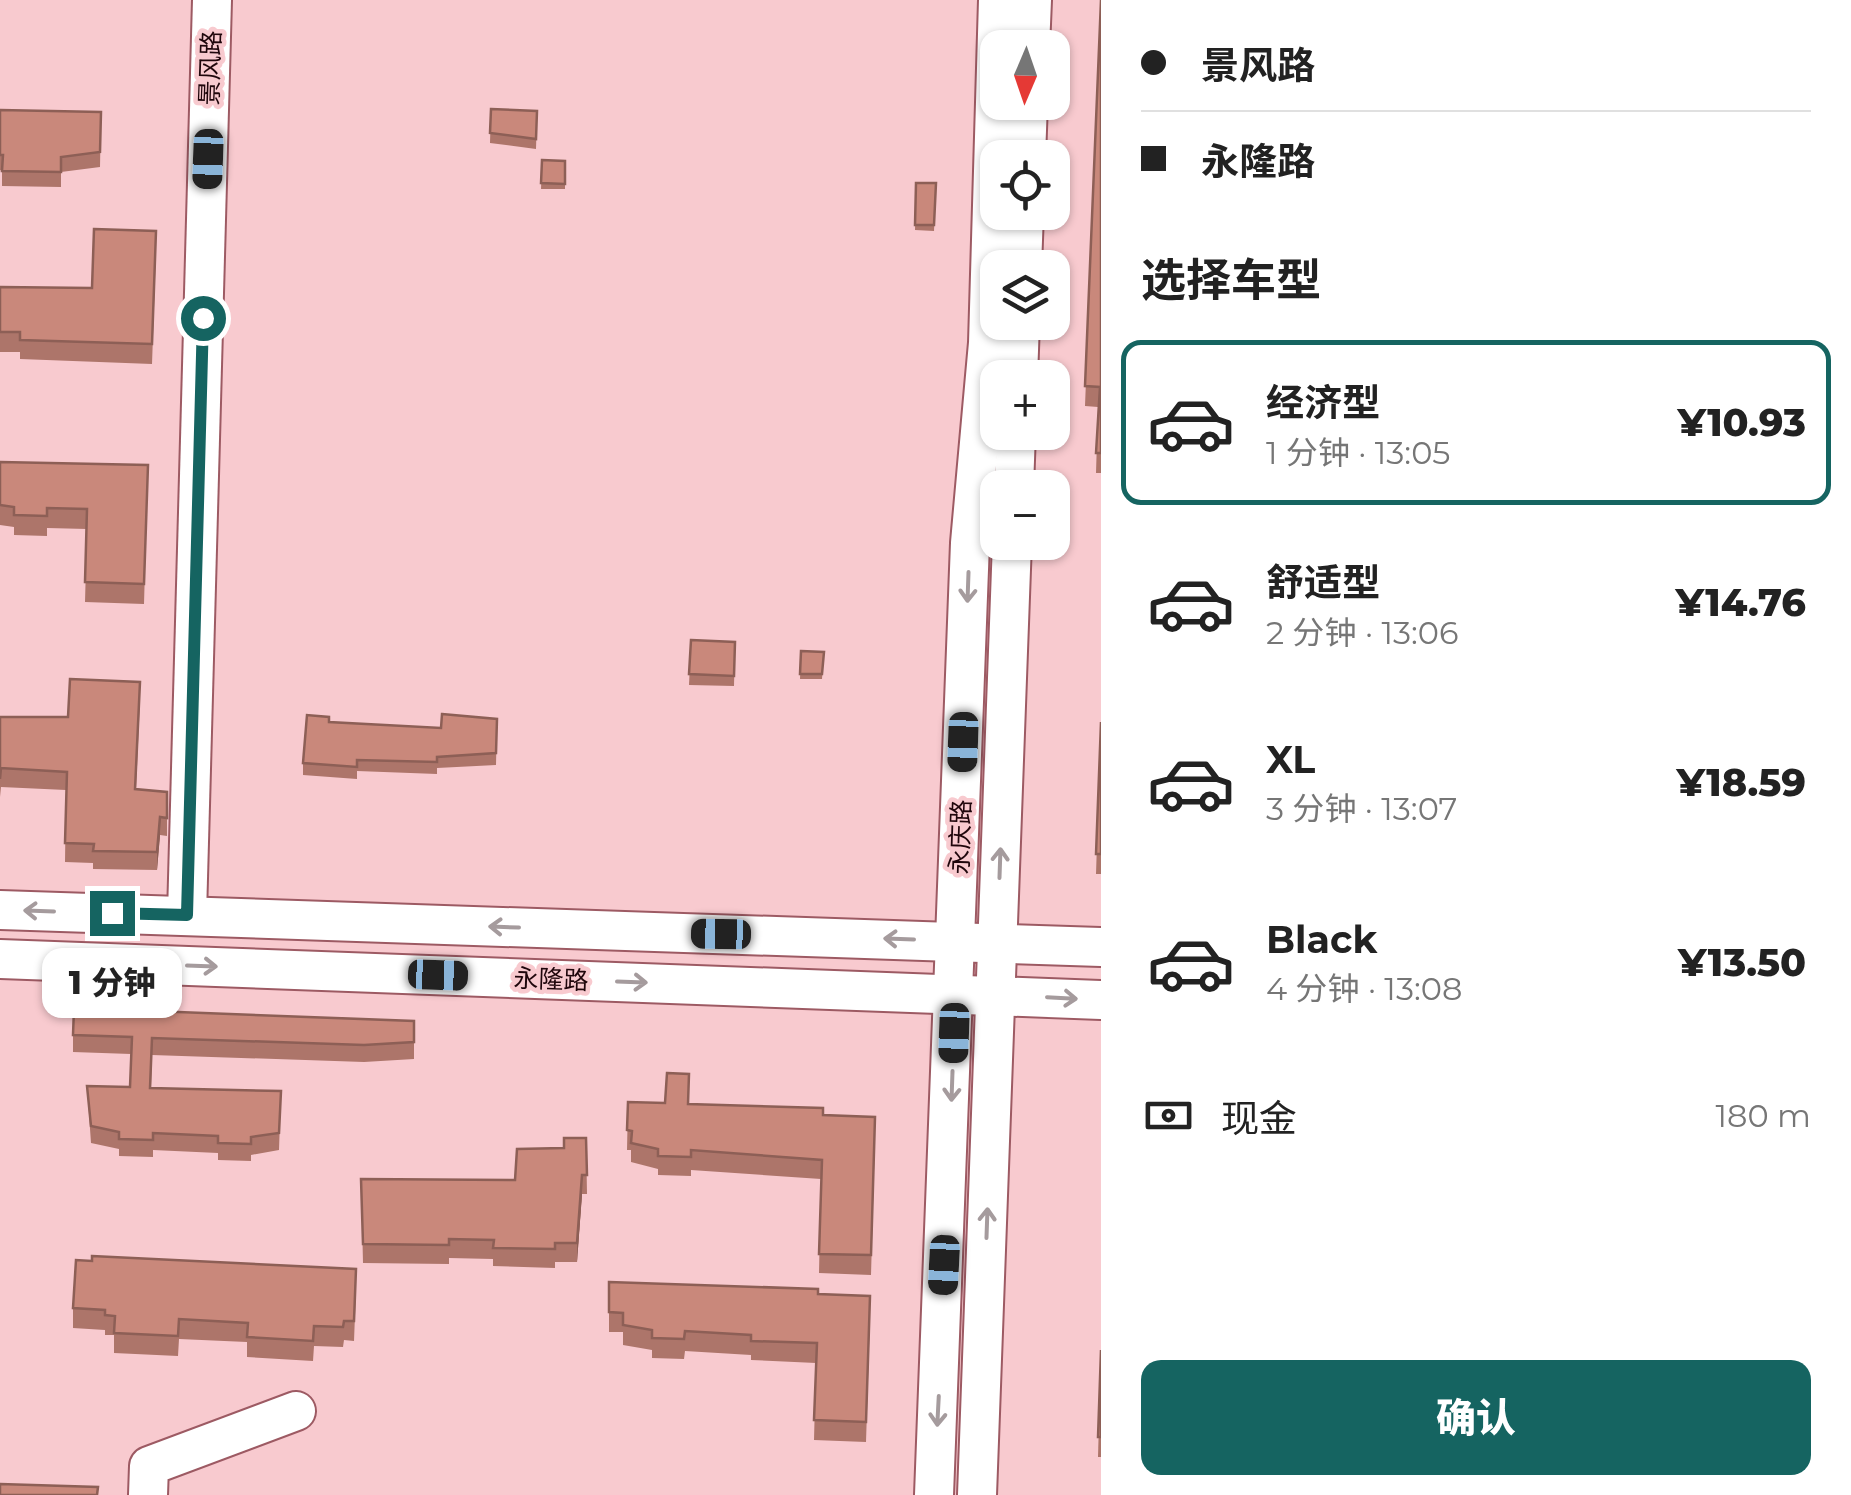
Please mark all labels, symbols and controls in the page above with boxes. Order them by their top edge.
street label: 景风路 [194,30,226,106]
north arrow [980,30,1070,120]
map controls [980,30,1070,560]
text: 景风路 [1201,42,1315,89]
car [192,128,224,190]
text: 永隆路 [1201,138,1315,185]
button: locate [980,140,1070,230]
button: layers [980,250,1070,340]
text: 选择车型 [1141,252,1321,307]
route start [181,296,226,341]
button: + [980,360,1070,450]
icon: car [1146,378,1236,468]
text: 经济型 [1266,379,1380,426]
text: ¥10.93 [1677,399,1806,446]
text: 1 分钟 · 13:05 [1266,433,1450,472]
button: − [980,470,1070,560]
icon: car [1146,558,1236,648]
text: 舒适型 [1266,559,1380,606]
one-way arrow [959,570,978,602]
text: ¥14.76 [1676,579,1806,626]
text: 2 分钟 · 13:06 [1266,613,1458,652]
car [947,711,979,773]
text: XL [1266,736,1315,783]
icon: car [1146,738,1236,828]
text: ¥18.59 [1677,759,1806,806]
text: 3 分钟 · 13:07 [1266,789,1457,828]
street label: 永庆路 [944,799,976,875]
one-way arrow [991,847,1010,879]
route end [90,891,135,936]
one-way arrow [24,901,56,920]
text: Black [1266,916,1377,963]
one-way arrow [488,917,520,936]
car [691,918,751,950]
icon: car [1146,918,1236,1008]
one-way arrow [883,930,915,949]
text: ¥13.50 [1678,939,1806,986]
callout: 1 分钟 [42,948,182,1018]
one-way arrow [186,957,218,976]
car [407,959,469,991]
text: 1 分钟 [69,963,155,1002]
street label: 永隆路 [513,963,589,995]
text: 4 分钟 · 13:08 [1266,969,1462,1008]
one-way arrow [616,973,648,992]
one-way arrow [1045,989,1077,1008]
car [938,1002,970,1064]
one-way arrow [942,1070,961,1102]
icon: cash [1141,1088,1196,1143]
text: 现金 [1221,1095,1297,1142]
text: 180 m [1716,1096,1811,1135]
one-way arrow [977,1207,996,1239]
car [927,1234,961,1296]
button: 确认 [1141,1360,1811,1475]
one-way arrow [928,1394,947,1426]

